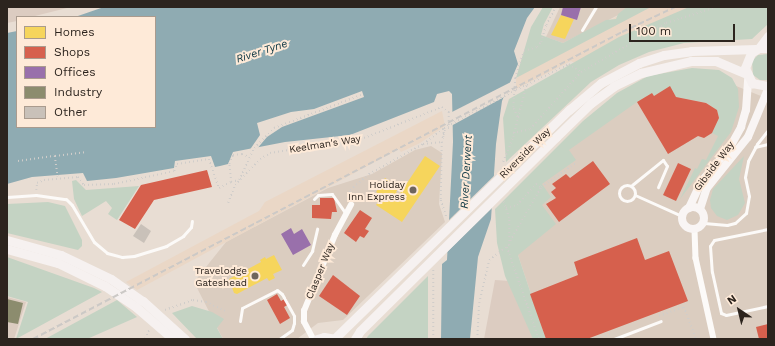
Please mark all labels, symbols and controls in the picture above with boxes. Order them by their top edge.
legend [16,16,156,128]
scale bar [631,16,737,42]
text: 100 m [636,24,671,38]
text: Homes [54,25,95,39]
water label: River Tyne [234,37,290,67]
text: Shops [54,45,90,59]
text: Offices [54,65,96,79]
text: Industry [54,85,102,99]
text: Other [54,105,87,119]
street label: Riverside Way [497,125,553,181]
street label: Keelman's Way [288,132,362,156]
water label: River Derwent [458,135,476,209]
street label: Gibside Way [691,139,737,193]
place label: Holiday Inn Express [348,178,405,202]
marker: Holiday Inn Express [408,185,418,195]
street label: Clasper Way [303,241,337,301]
place label: Travelodge Gateshead [195,264,247,288]
marker: Travelodge Gateshead [250,271,260,281]
north arrow [719,290,759,330]
text: N [725,292,739,307]

